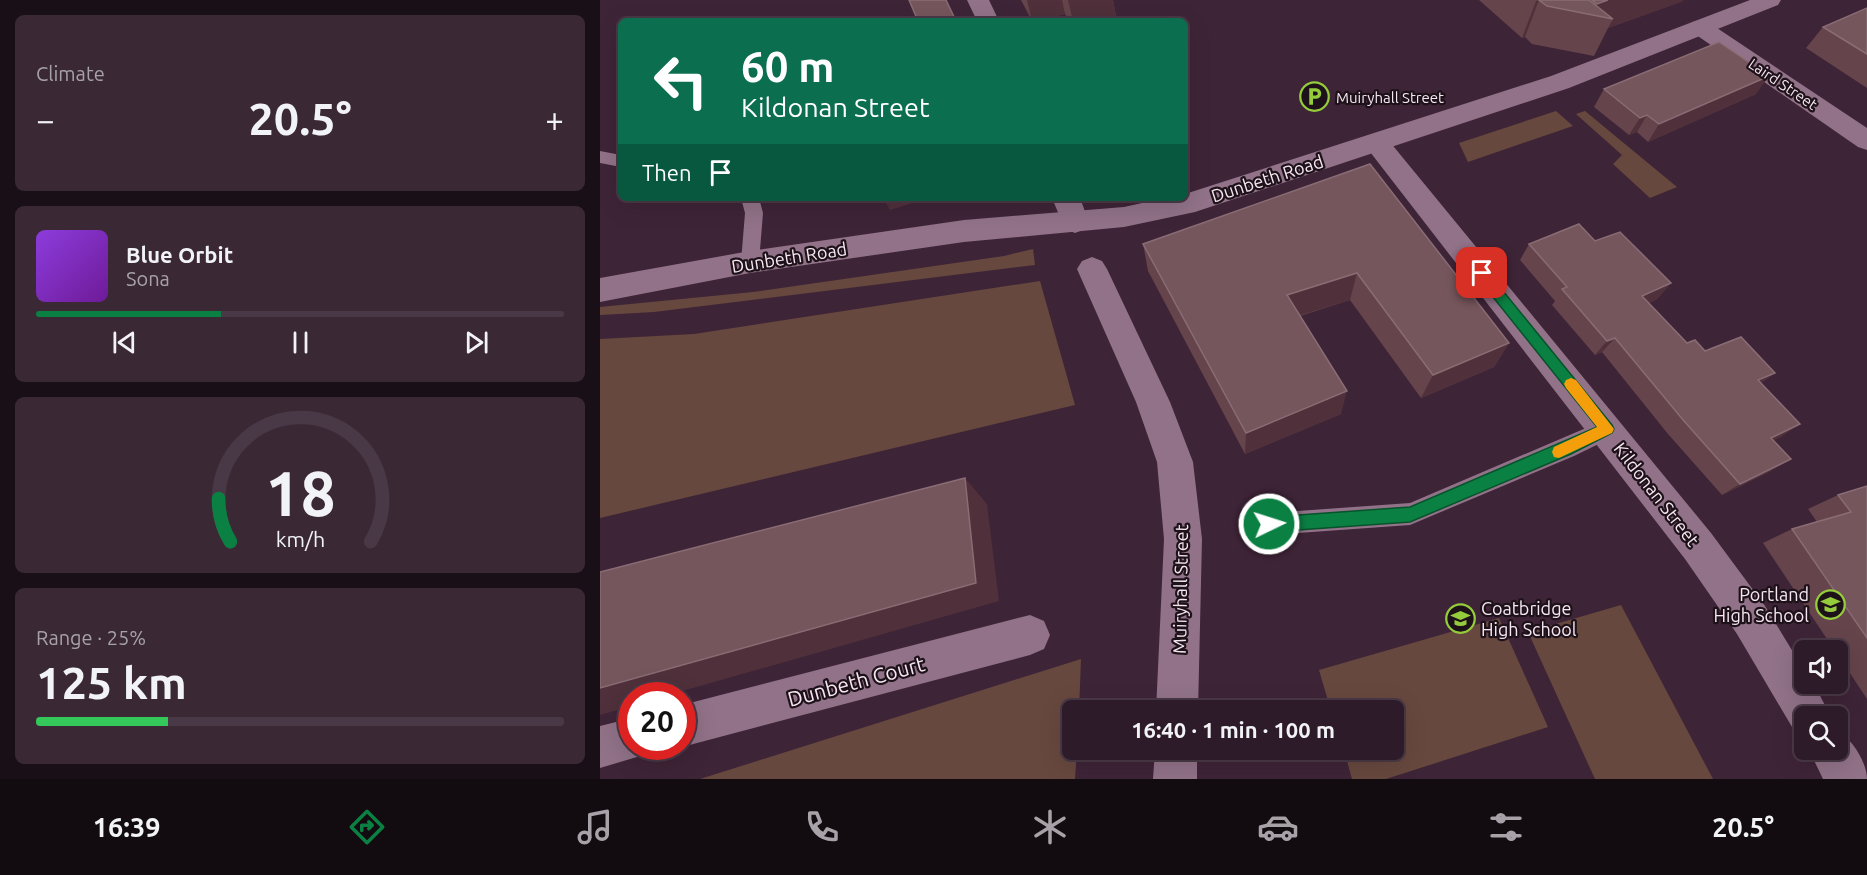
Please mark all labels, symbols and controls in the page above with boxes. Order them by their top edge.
icon: left [642,42,720,120]
text: 60 m [741,43,835,90]
street label: Laird Street [1746,55,1820,113]
text: Climate [36,62,105,85]
parking icon: Muiryhall Street [1299,81,1331,113]
place label: Muiryhall Street [1336,89,1444,106]
text: Kildonan Street [741,92,930,122]
text: 20.5° [248,93,352,144]
text: − [36,101,55,138]
text: + [545,101,564,138]
street label: Dunbeth Road [1208,150,1326,206]
icon: arrive [704,156,737,189]
text: Then [642,160,692,185]
street label: Dunbeth Road [730,238,848,276]
text: Blue Orbit [126,242,233,267]
pin [1456,247,1507,298]
icon: arrive [1465,256,1498,289]
text: Sona [126,267,170,290]
icon: previous [108,326,141,359]
icon: pause [284,326,317,359]
icon: next [460,326,493,359]
street label: Kildonan Street [1610,438,1704,550]
text: 18 [265,458,335,528]
position arrow [1237,492,1301,556]
street label: Muiryhall Street [1169,524,1191,654]
text: km/h [275,527,325,551]
place label: Portland High School [1713,584,1809,625]
school or university icon: Portland High School [1814,588,1846,620]
place label: Coatbridge High School [1481,598,1577,639]
school or university icon: Coatbridge High School [1444,602,1476,634]
text: Range · 25% [36,626,146,649]
map controls [1794,640,1848,760]
button: sound [1794,640,1848,694]
street label: Dunbeth Court [785,651,927,711]
text: 125 km [36,657,187,708]
speed limit sign: 20 [618,682,696,760]
button: search [1794,706,1848,760]
text: 16:40 · 1 min · 100 m [1131,717,1335,742]
icon: directions [346,806,388,848]
icon: music [574,806,616,848]
icon: phone [801,806,843,848]
icon: climate [1029,806,1071,848]
icon: car [1257,806,1299,848]
icon: filters [1485,806,1527,848]
text: 16:39 [93,812,160,842]
text: 20.5° [1712,812,1774,842]

